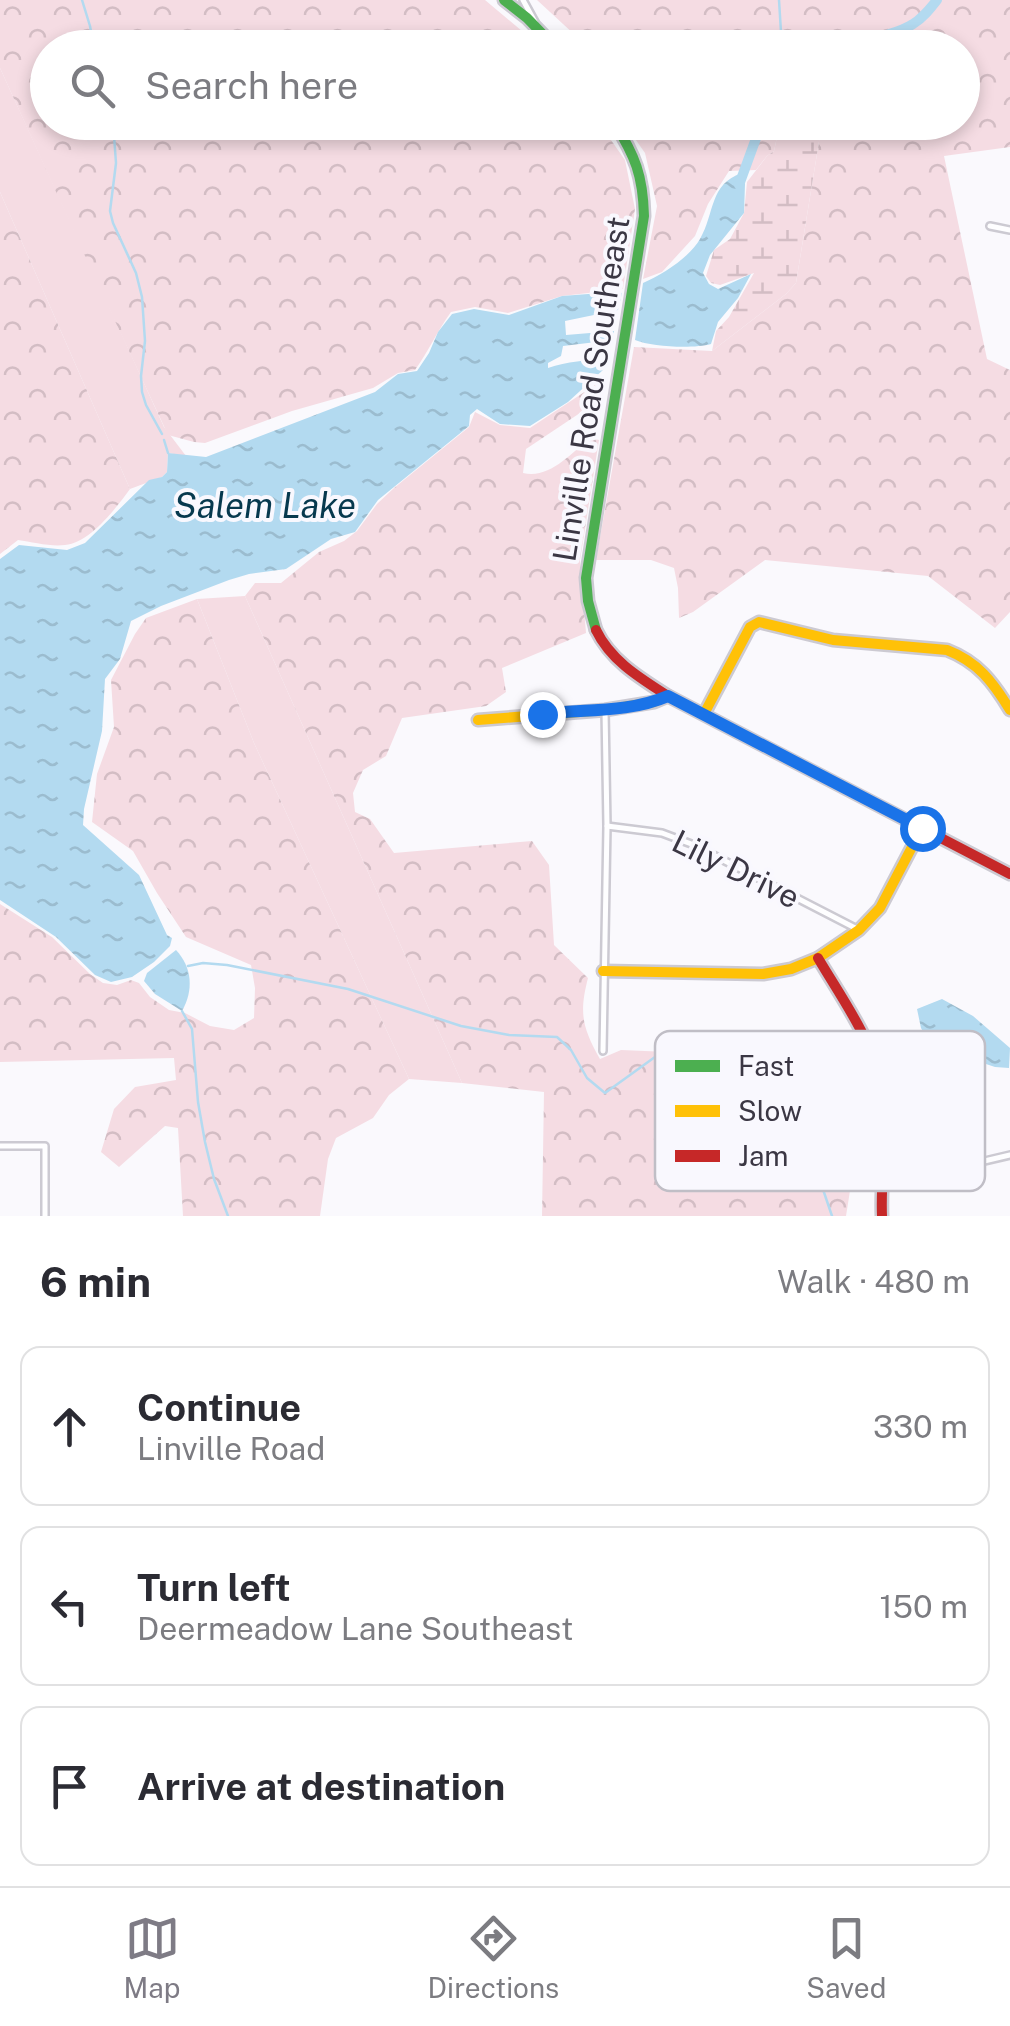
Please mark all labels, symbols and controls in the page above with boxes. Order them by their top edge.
search box [30,30,980,140]
icon: search [65,58,120,113]
text: Search here [145,63,358,108]
street label: Linville Road Southeast [545,214,637,564]
water label: Salem Lake [174,485,356,526]
route end [520,692,566,738]
route start [900,806,946,852]
street label: Lily Drive [666,822,806,916]
legend [655,1031,985,1191]
text: Fast [738,1049,794,1082]
text: Slow [738,1094,802,1127]
text: Jam [738,1139,789,1172]
text: 6 min [40,1257,151,1306]
text: Walk · 480 m [777,1263,970,1300]
text: Continue [137,1385,301,1430]
icon: ahead [42,1399,97,1454]
text: 330 m [873,1408,968,1445]
text: Linville Road [137,1430,325,1467]
text: Turn left [137,1565,291,1610]
icon: left [42,1579,97,1634]
text: 150 m [879,1588,968,1625]
text: Deermeadow Lane Southeast [137,1610,573,1647]
icon: arrive [42,1759,97,1814]
text: Arrive at destination [137,1764,505,1809]
tab: Map [124,1911,180,2004]
tab: Directions [428,1911,559,2004]
tab: Saved [806,1911,886,2004]

